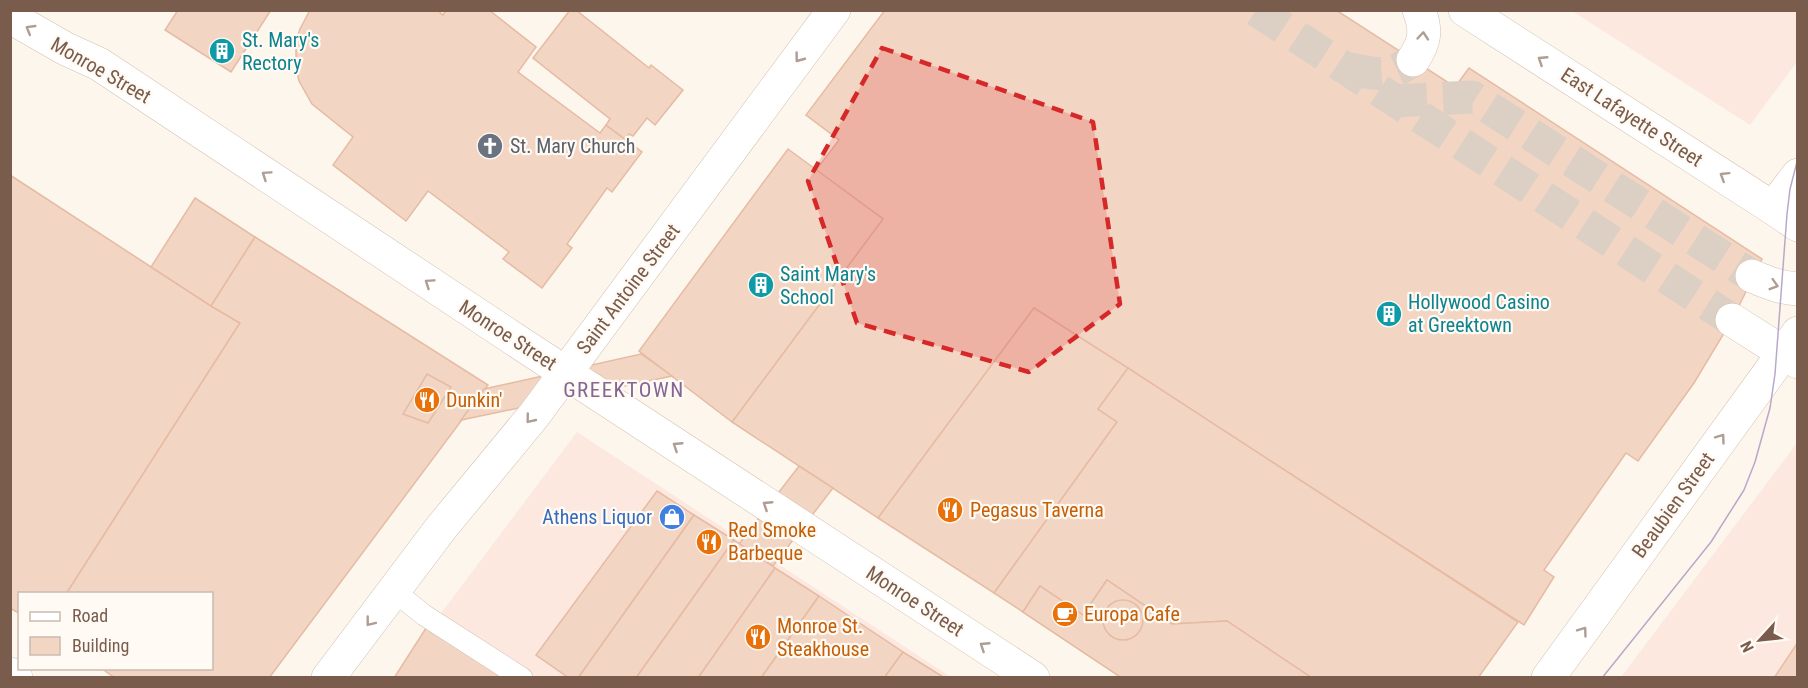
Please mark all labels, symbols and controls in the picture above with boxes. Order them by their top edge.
one-way arrow [26,24,36,36]
place label: St. Mary's Rectory [242,28,319,75]
street label: Monroe Street [47,32,155,108]
one-way arrow [1416,32,1429,41]
building icon: St. Mary's Rectory [207,36,237,66]
one-way arrow [796,51,807,62]
one-way arrow [1538,56,1549,67]
street label: East Lafayette Street [1557,62,1707,172]
church icon: St. Mary Church [475,131,505,161]
place label: St. Mary Church [510,134,636,158]
one-way arrow [262,172,273,183]
one-way arrow [1720,172,1730,184]
street label: Saint Antoine Street [571,219,685,359]
place label: Saint Mary's School [780,262,876,309]
building icon: Saint Mary's School [746,270,776,300]
one-way arrow [1768,278,1779,290]
one-way arrow [425,279,436,290]
place label: Hollywood Casino at Greektown [1408,290,1550,337]
street label: Monroe Street [455,295,561,375]
building icon: Hollywood Casino at Greektown [1374,299,1404,329]
district label: GREEKTOWN [563,378,685,402]
restaurant icon: Dunkin' [412,385,442,415]
place label: Dunkin' [446,388,503,412]
one-way arrow [527,413,538,424]
one-way arrow [1714,434,1725,445]
one-way arrow [673,442,684,453]
street label: Beaubien Street [1627,448,1719,562]
restaurant icon: Pegasus Taverna [935,495,965,525]
place label: Pegasus Taverna [970,498,1104,522]
one-way arrow [763,501,774,512]
shop icon: Athens Liquor [657,502,687,532]
place label: Athens Liquor [542,505,652,529]
place label: Red Smoke Barbeque [728,518,816,565]
restaurant icon: Red Smoke Barbeque [694,527,724,557]
street label: Monroe Street [862,561,968,641]
legend [18,592,213,670]
cafe icon: Europa Cafe [1050,599,1080,629]
place label: Europa Cafe [1084,602,1180,626]
text: Road [72,605,108,626]
north arrow [1730,610,1790,670]
place label: Monroe St. Steakhouse [777,614,869,661]
one-way arrow [367,615,378,626]
restaurant icon: Monroe St. Steakhouse [743,622,773,652]
one-way arrow [1576,626,1587,637]
text: Building [72,635,129,656]
text: N [1736,638,1758,655]
one-way arrow [979,642,990,653]

